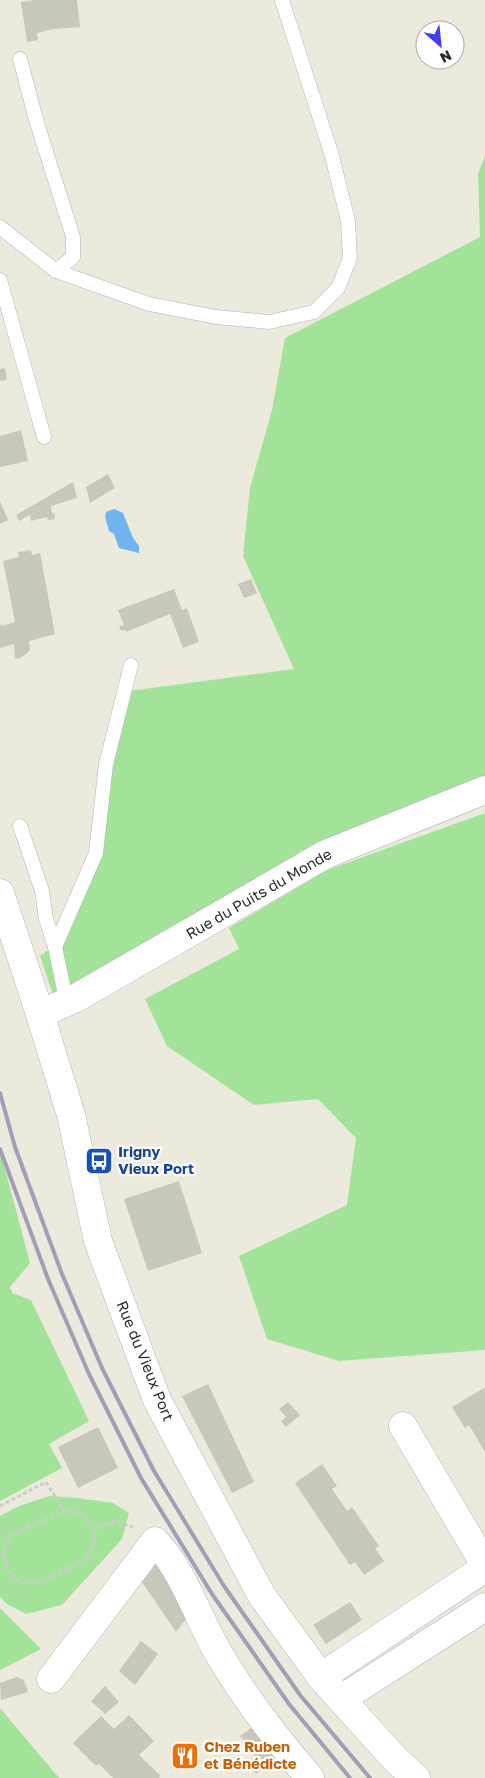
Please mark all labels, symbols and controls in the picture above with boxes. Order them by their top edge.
north arrow [415,20,465,70]
text: N [438,47,455,67]
street label: Rue du Puits du Monde [182,844,335,942]
place label: Irigny Vieux Port [118,1142,194,1177]
bus stop icon: Irigny Vieux Port [84,1146,114,1176]
street label: Rue du Vieux Port [114,1298,178,1423]
place label: Chez Ruben et Bénédicte [204,1737,297,1772]
restaurant icon: Chez Ruben et Bénédicte [170,1741,200,1771]

